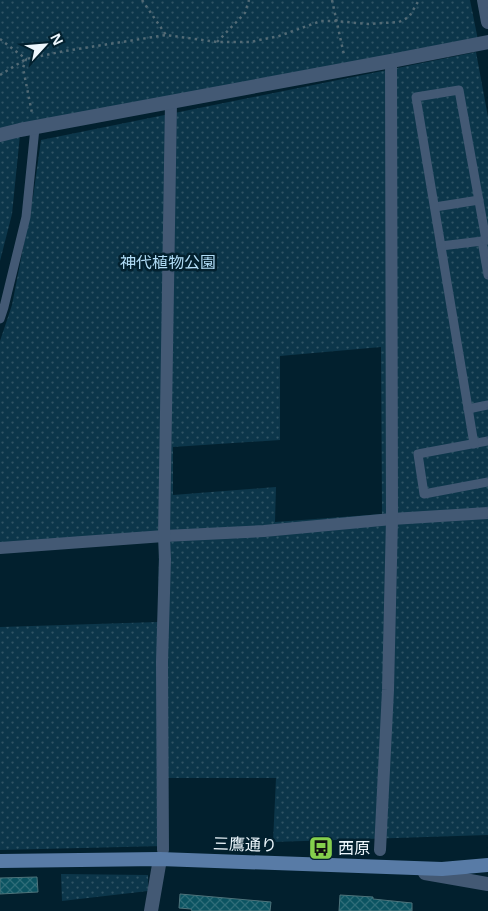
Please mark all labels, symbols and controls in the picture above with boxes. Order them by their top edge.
north arrow [20,20,70,70]
text: N [46,30,68,48]
park label: 神代植物公園 [120,251,216,273]
street label: 三鷹通り [213,832,277,856]
bus stop icon: 西原 [308,835,334,861]
place label: 西原 [338,837,370,859]

